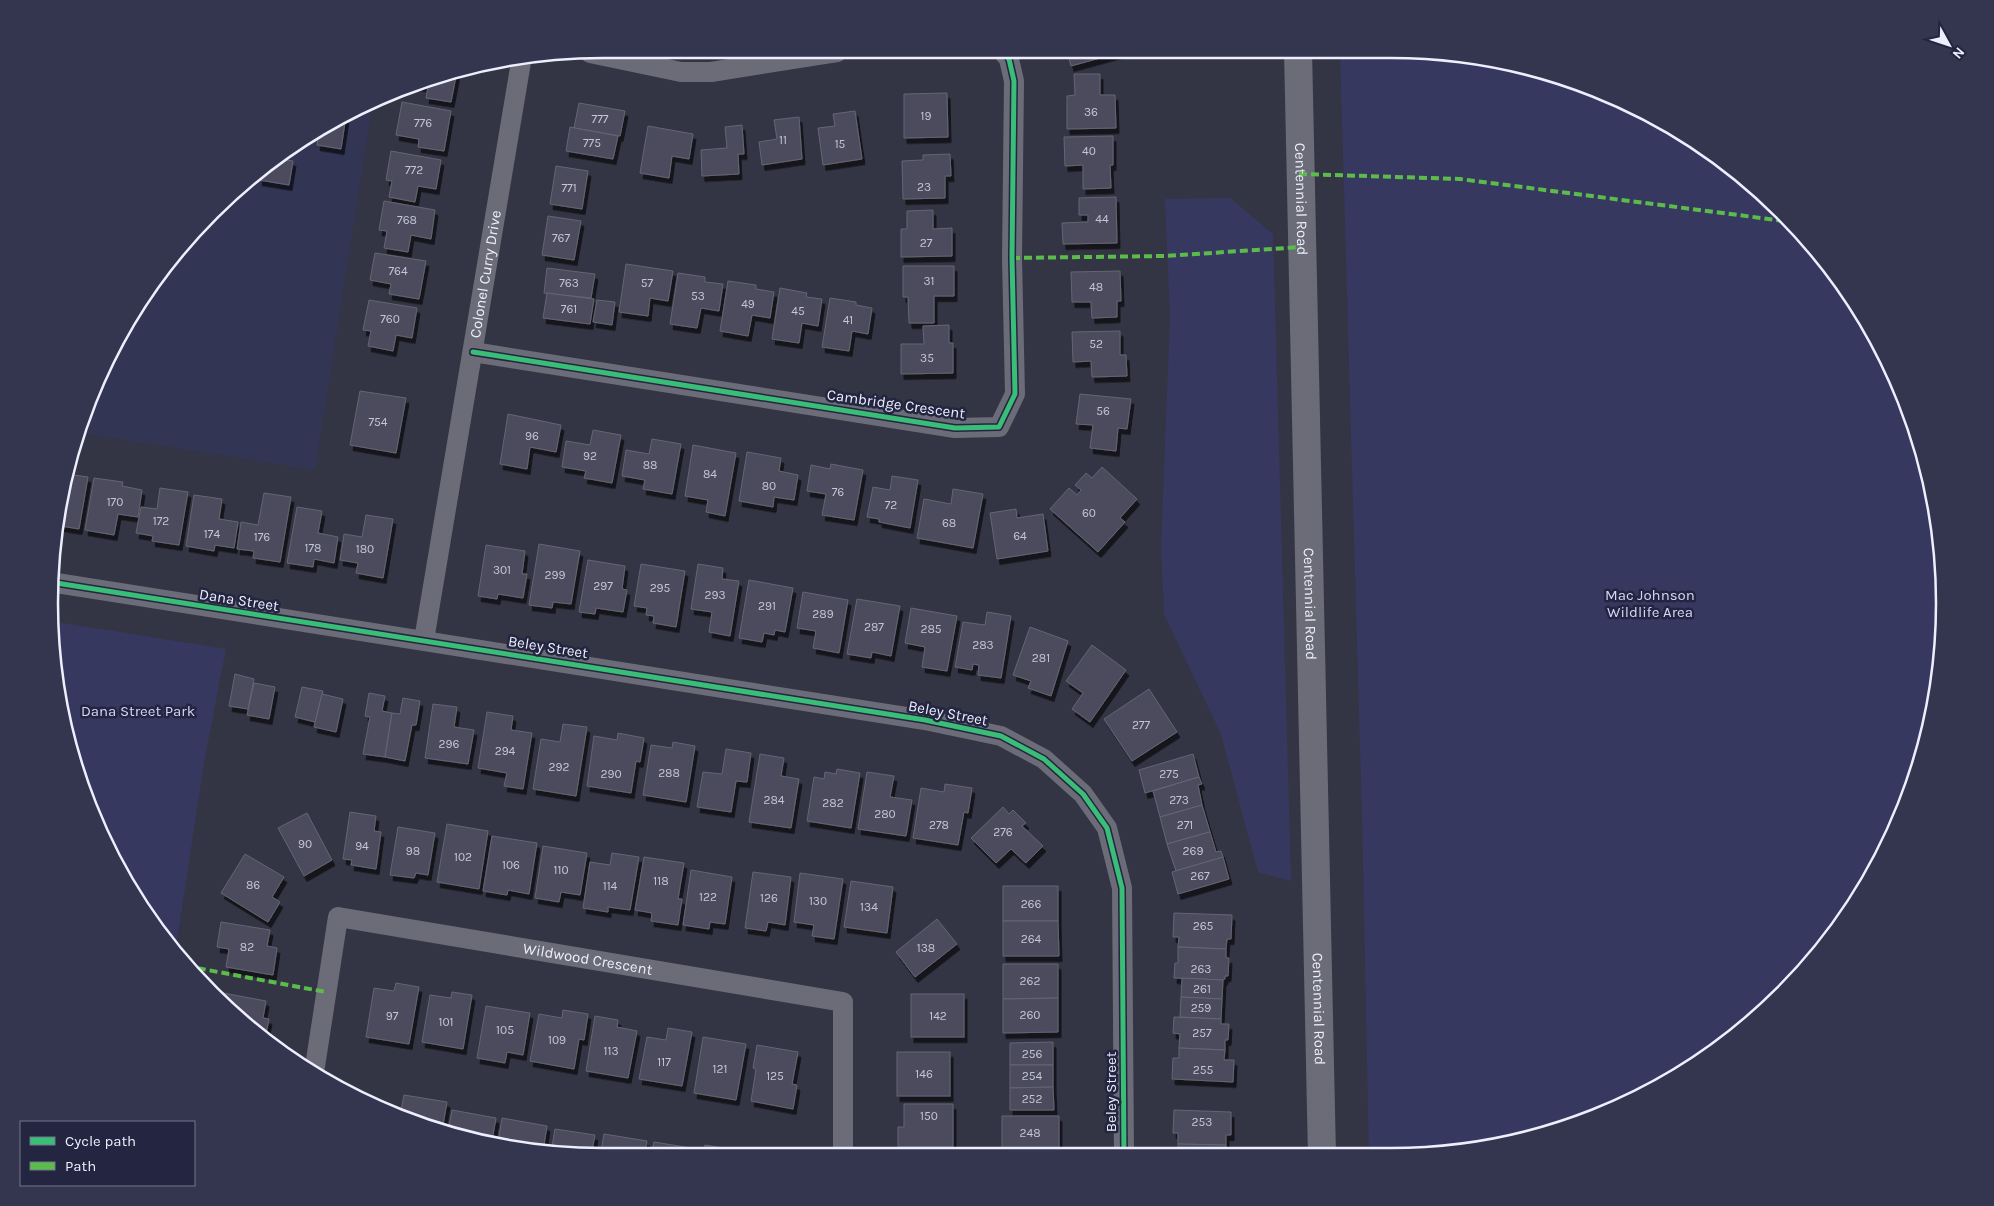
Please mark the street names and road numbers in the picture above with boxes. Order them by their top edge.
street label: Centennial Road [1291,143,1311,255]
street label: Colonel Curry Drive [466,209,505,339]
street label: Cambridge Crescent [826,385,967,423]
street label: Centennial Road [1300,547,1320,660]
street label: Dana Street [198,585,280,615]
street label: Beley Street [507,632,590,662]
street label: Beley Street [907,696,990,730]
street label: Wildwood Crescent [522,939,654,979]
street label: Centennial Road [1309,952,1329,1065]
street label: Beley Street [1102,1051,1120,1132]

